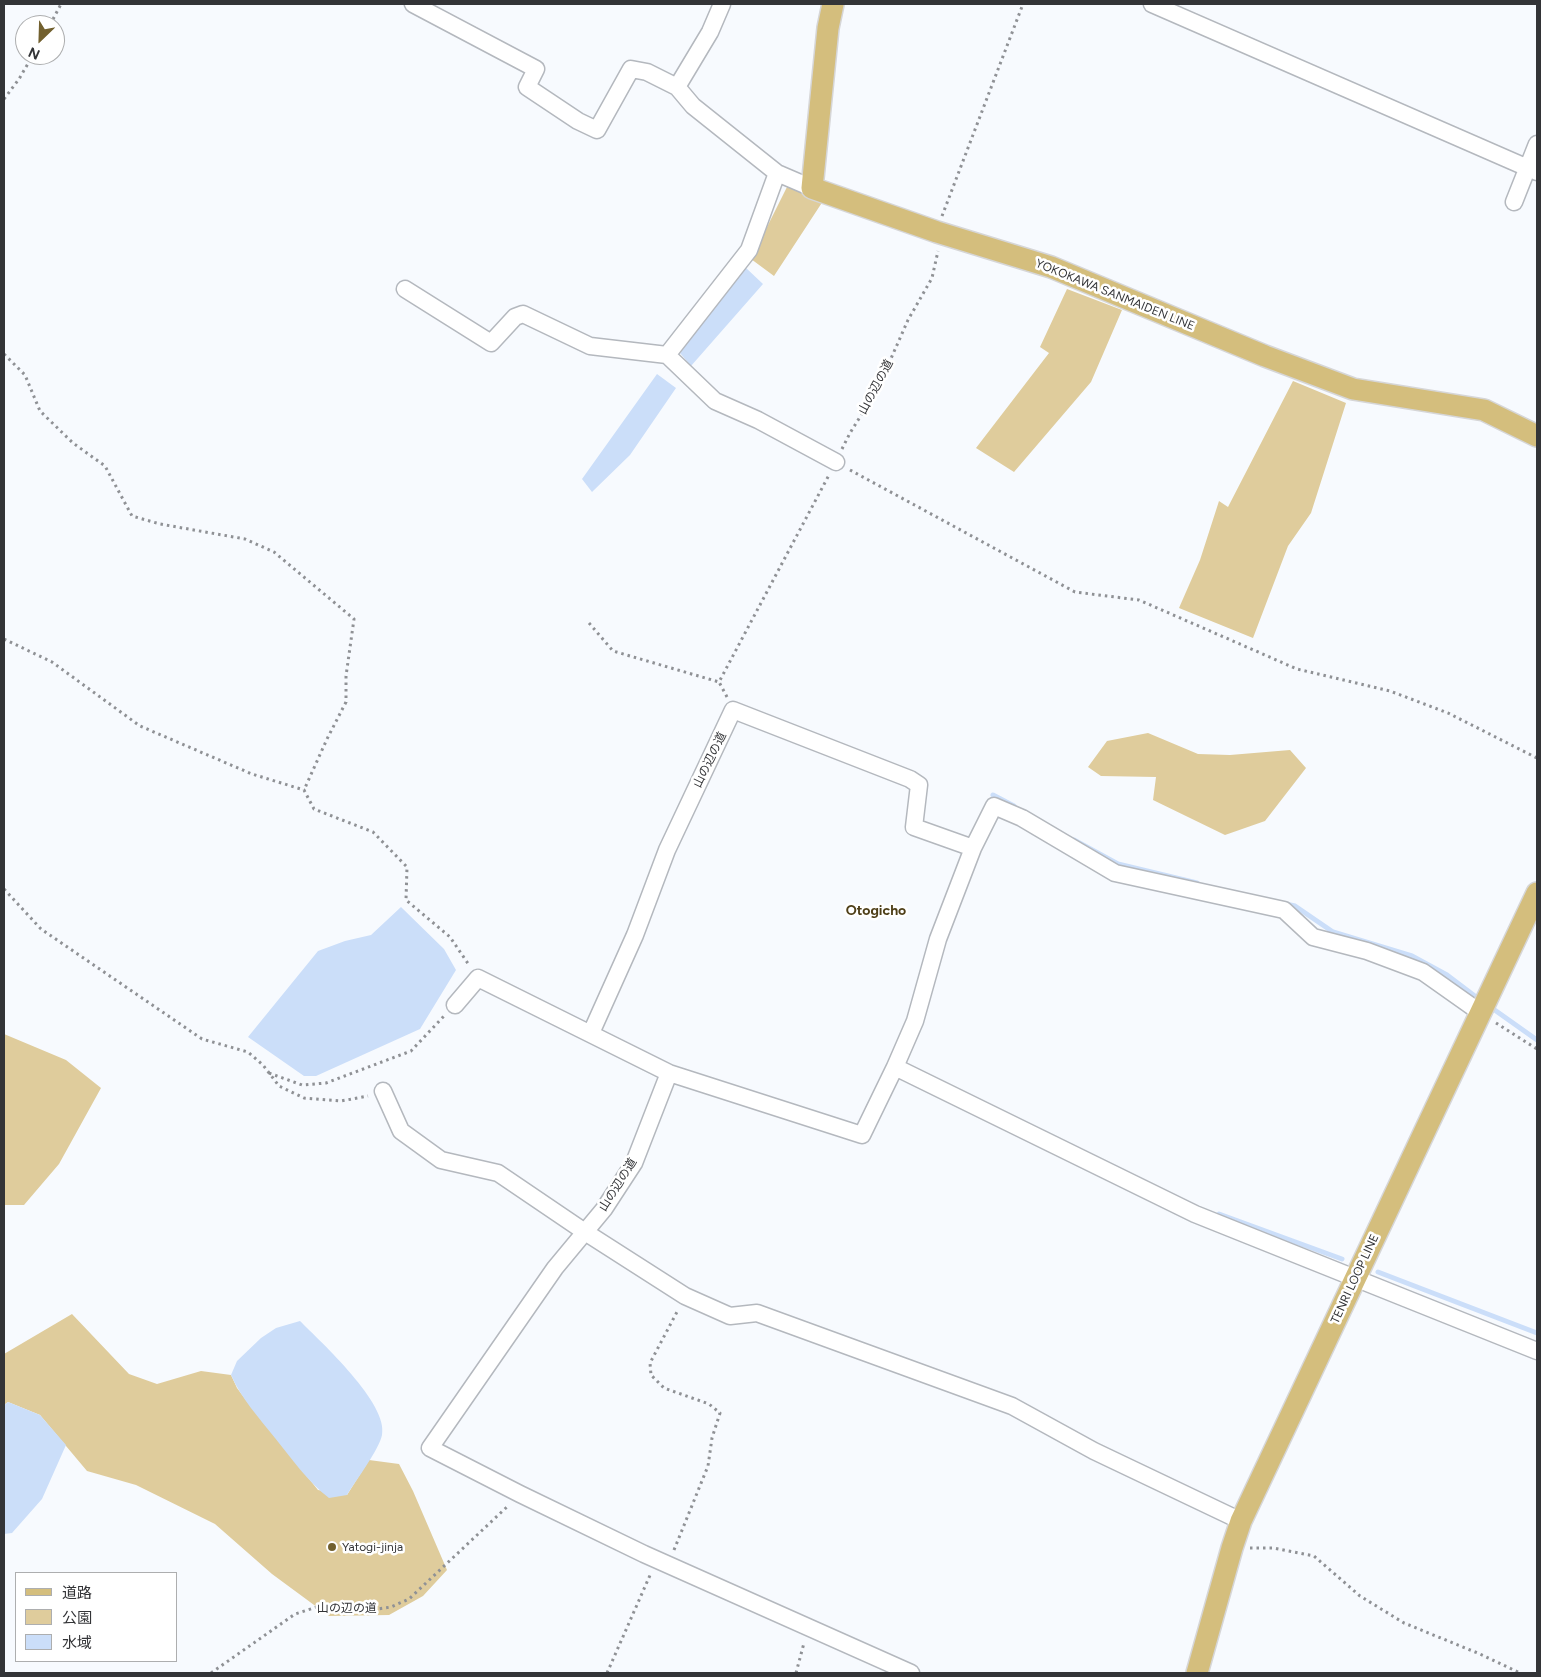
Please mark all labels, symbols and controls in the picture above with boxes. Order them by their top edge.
north arrow [15,15,65,65]
text: N [26,43,43,63]
street label: YOKOKAWA SANMAIDEN LINE [1033,256,1197,334]
street label: 山の辺の道 [856,357,896,417]
street label: 山の辺の道 [690,730,730,790]
district label: Otogicho [846,903,906,919]
street label: 山の辺の道 [596,1156,640,1214]
street label: TENRI LOOP LINE [1328,1232,1382,1326]
place label: Yatogi-jinja [342,1540,403,1554]
marker: Yatogi-jinja [326,1541,338,1553]
legend [15,1572,178,1662]
text: 道路 [62,1584,92,1602]
street label: 山の辺の道 [317,1601,377,1615]
text: 公園 [62,1609,92,1627]
text: 水域 [62,1634,92,1652]

